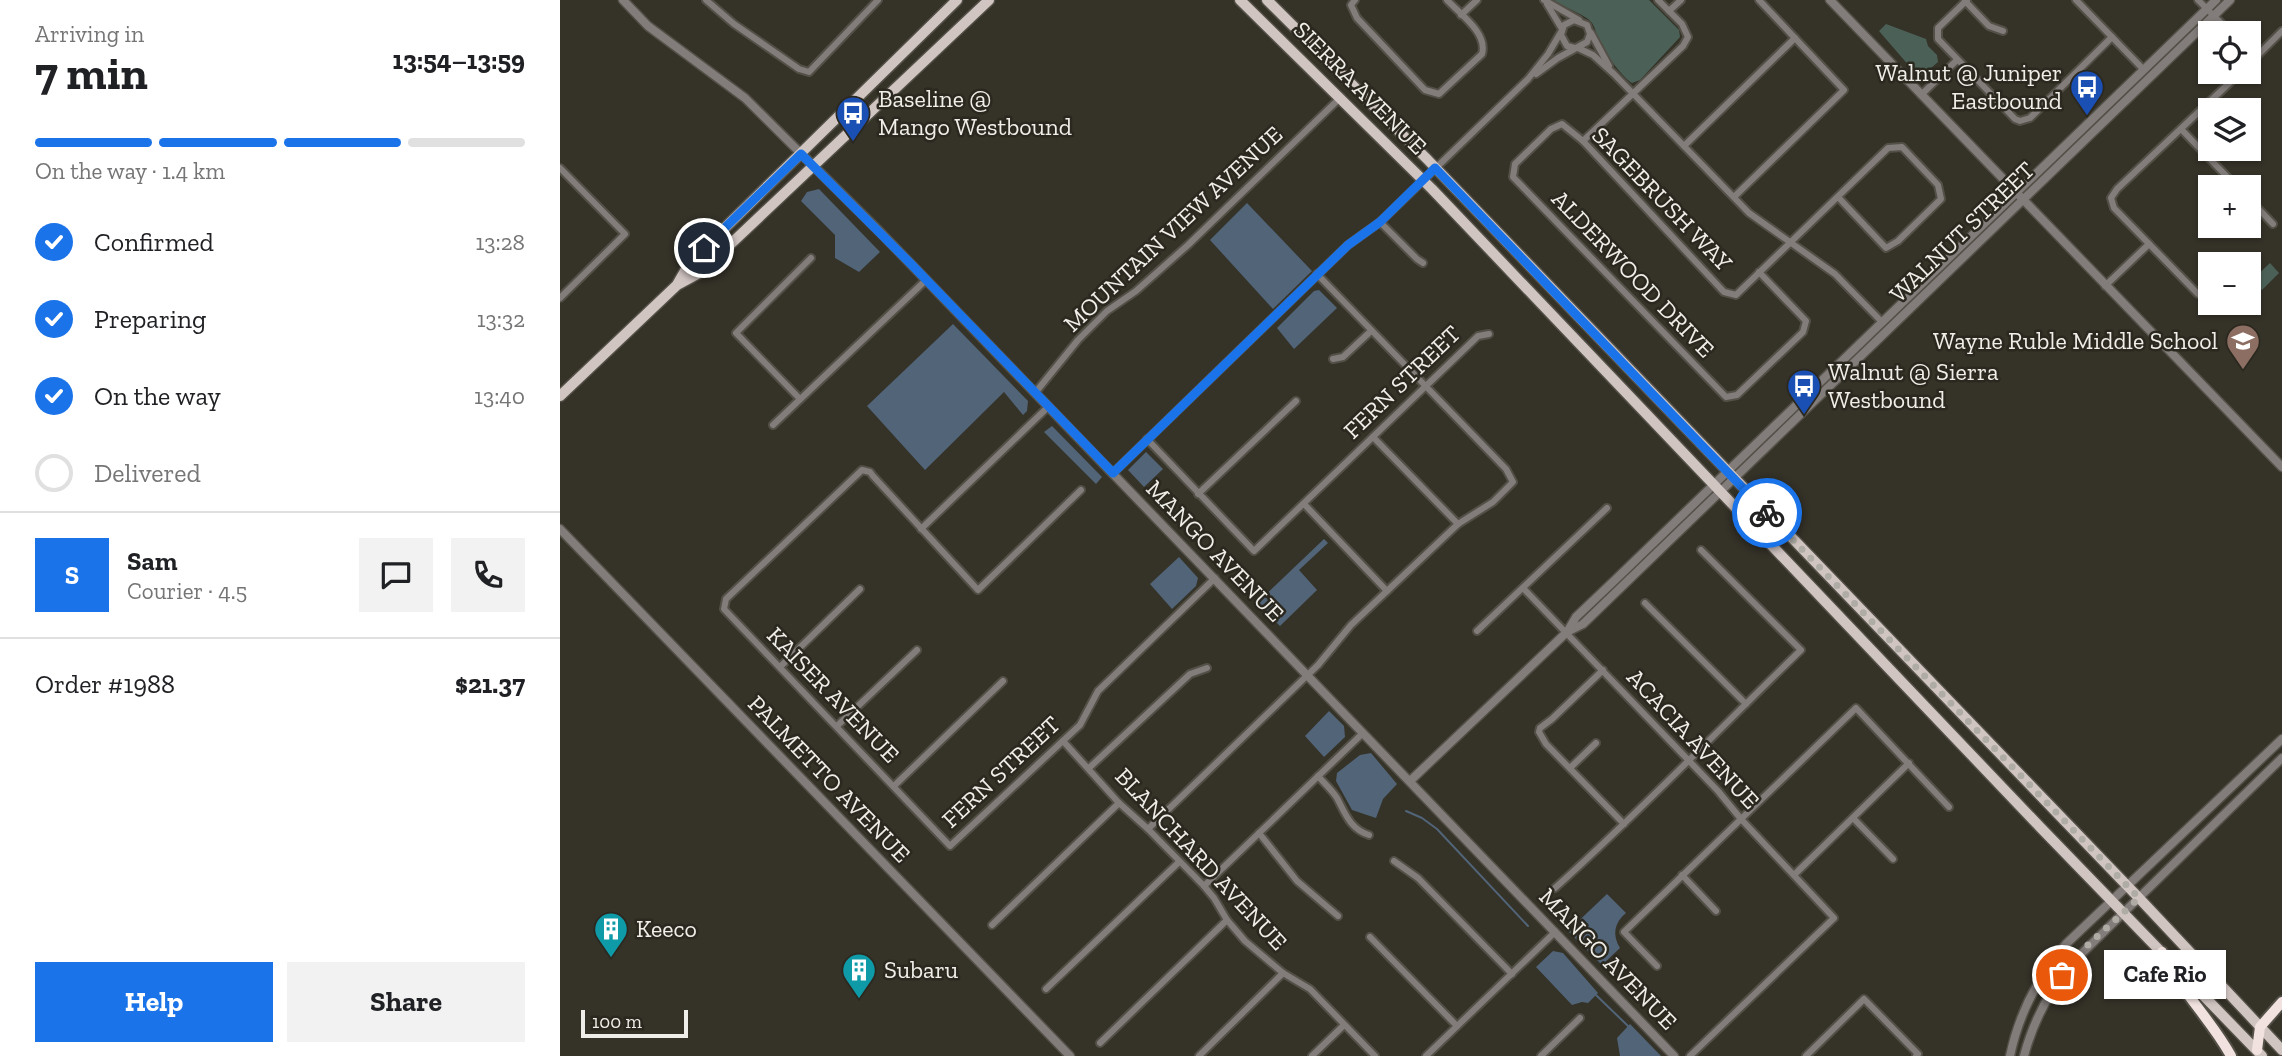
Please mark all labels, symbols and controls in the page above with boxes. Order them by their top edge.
street label: SIERRA AVENUE [1288,15,1433,160]
text: Arriving in [35,20,144,48]
map controls [2198,21,2261,315]
button: locate [2198,21,2261,84]
text: 13:54–13:59 [392,44,525,76]
text: 7 min [35,46,148,101]
place label: Walnut @ Juniper Eastbound [1875,58,2062,115]
bus stop icon: Walnut @ Juniper Eastbound [2068,68,2106,117]
place label: Baseline @ Mango Westbound [878,84,1072,141]
bus stop icon: Baseline @ Mango Westbound [834,94,872,143]
button: layers [2198,98,2261,161]
street label: MOUNTAIN VIEW AVENUE [1057,120,1288,338]
street label: SAGEBRUSH WAY [1586,121,1739,277]
street label: WALNUT STREET [1883,155,2040,308]
text: On the way · 1.4 km [35,157,225,185]
button: + [2198,175,2261,238]
street label: ALDERWOOD DRIVE [1546,184,1721,363]
pin [674,218,734,278]
icon: check [35,223,73,261]
text: Confirmed [94,226,214,258]
text: 13:28 [476,228,525,256]
icon: home [685,229,723,267]
button: − [2198,252,2261,315]
icon: check [35,300,73,338]
text: Preparing [94,303,206,335]
text: 13:32 [477,305,525,333]
street label: FERN STREET [1337,319,1466,445]
school or university icon: Wayne Ruble Middle School [2224,322,2262,371]
place label: Wayne Ruble Middle School [1933,326,2218,355]
place label: Walnut @ Sierra Westbound [1828,357,1999,414]
bus stop icon: Walnut @ Sierra Westbound [1785,367,1823,416]
icon: check [35,377,73,415]
text: On the way [94,380,221,412]
text: 13:40 [474,382,525,410]
text: Delivered [94,457,201,489]
street label: MANGO AVENUE [1140,474,1290,627]
courier [1732,478,1802,548]
icon: bike [1748,494,1786,532]
button: chat [359,538,433,612]
button: phone [451,538,525,612]
text: Sam [127,545,177,577]
text: S [65,559,79,591]
text: Courier · 4.5 [127,577,247,605]
street label: KAISER AVENUE [761,621,906,769]
street label: ACACIA AVENUE [1621,663,1766,815]
text: Order #1988 [35,668,175,700]
text: $21.37 [455,668,525,700]
street label: PALMETTO AVENUE [742,689,917,868]
street label: FERN STREET [936,709,1066,834]
street label: BLANCHARD AVENUE [1109,761,1293,956]
street label: MANGO AVENUE [1533,882,1683,1035]
building icon: Keeco [592,910,630,959]
place label: Keeco [636,914,697,943]
pin [2032,945,2092,1005]
callout: Cafe Rio [2104,950,2226,1000]
building icon: Subaru [840,951,878,1000]
place label: Subaru [884,955,959,984]
icon: bag [2043,956,2081,994]
text: Cafe Rio [2123,960,2207,988]
button: Help [35,962,273,1042]
button: Share [287,962,525,1042]
scale bar [581,1007,688,1039]
text: 100 m [592,1010,642,1033]

